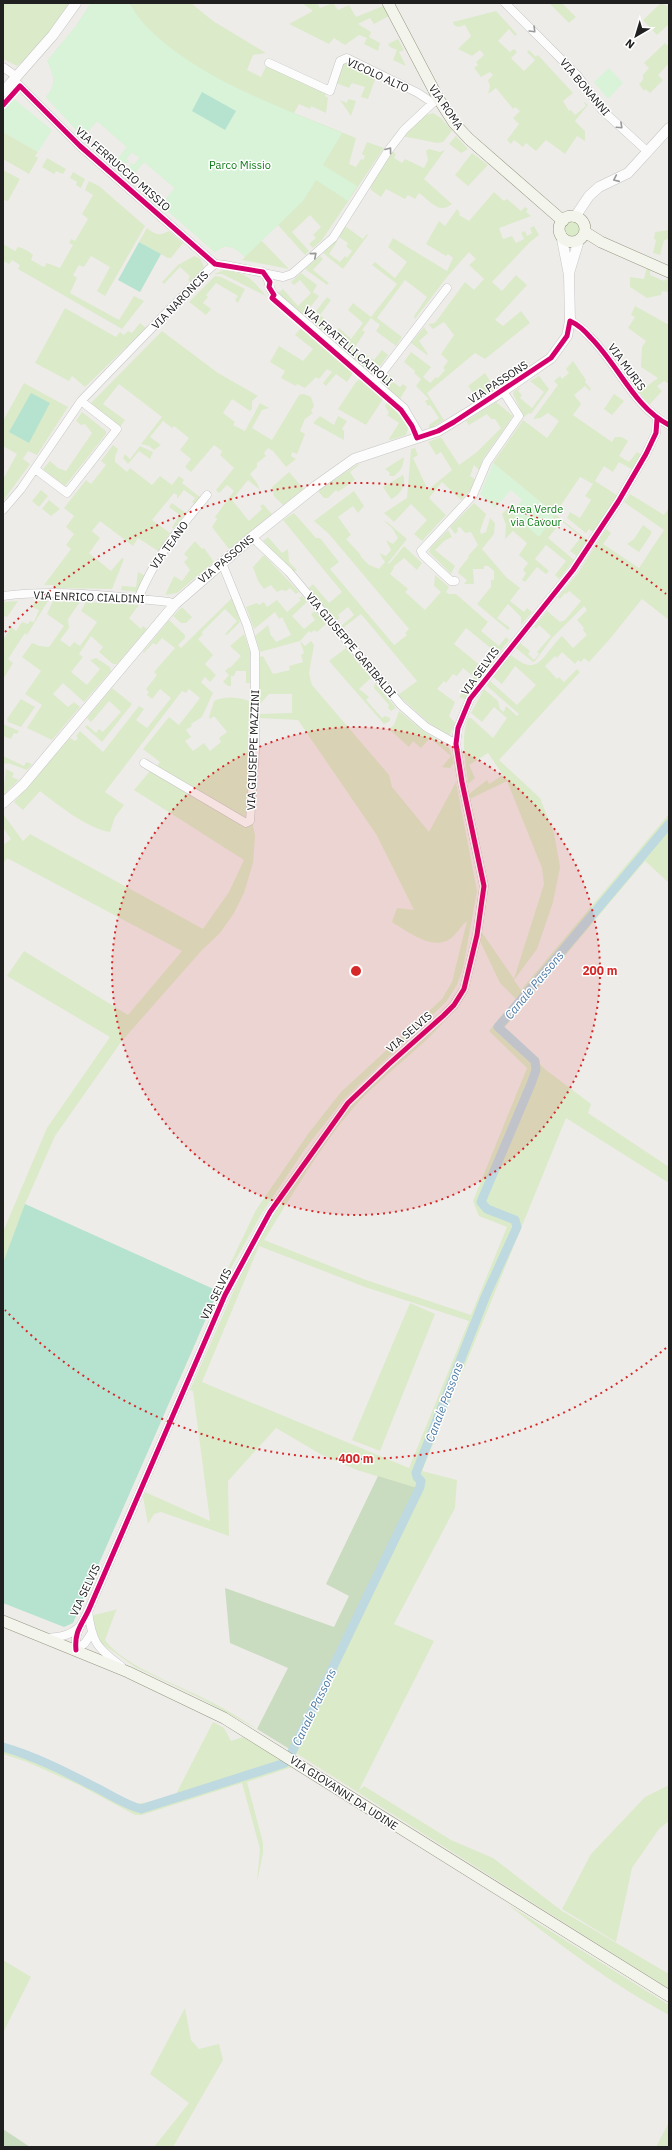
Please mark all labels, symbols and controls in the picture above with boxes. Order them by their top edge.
north arrow [616,16,656,56]
one-way arrow [528,25,536,33]
text: N [622,36,637,52]
street label: VICOLO ALTO [345,55,411,96]
street label: VIA BONANNI [557,55,613,119]
street label: VIA ROMA [426,82,466,132]
one-way arrow [615,122,623,129]
street label: VIA FERRUCCIO MISSIO [73,124,173,214]
one-way arrow [384,147,392,154]
park label: Parco Missio [209,158,271,172]
one-way arrow [612,174,620,182]
one-way arrow [309,253,317,260]
street label: VIA NARONCIS [149,268,211,332]
street label: VIA FRATELLI CAIROLI [300,303,396,389]
street label: VIA MURIS [605,341,649,393]
street label: VIA PASSONS [465,357,531,407]
park label: Area Verde via Cavour [509,502,563,529]
street label: VIA TEANO [147,518,191,572]
street label: VIA PASSONS [195,532,257,586]
street label: VIA ENRICO CIALDINI [33,588,145,606]
street label: VIA GIUSEPPE GARIBALDI [303,590,399,700]
street label: VIA SELVIS [458,644,502,698]
street label: VIA GIUSEPPE MAZZINI [244,689,262,811]
water label: Canale Passons [501,948,567,1022]
text: 200 m [582,963,618,978]
centre of rings [349,964,363,978]
street label: VIA SELVIS [383,1008,435,1056]
street label: VIA SELVIS [197,1266,235,1322]
water label: Canale Passons [422,1360,466,1444]
text: 400 m [338,1451,374,1466]
street label: VIA SELVIS [67,1562,103,1618]
water label: Canale Passons [289,1666,339,1748]
street label: VIA GIOVANNI DA UDINE [287,1753,401,1833]

